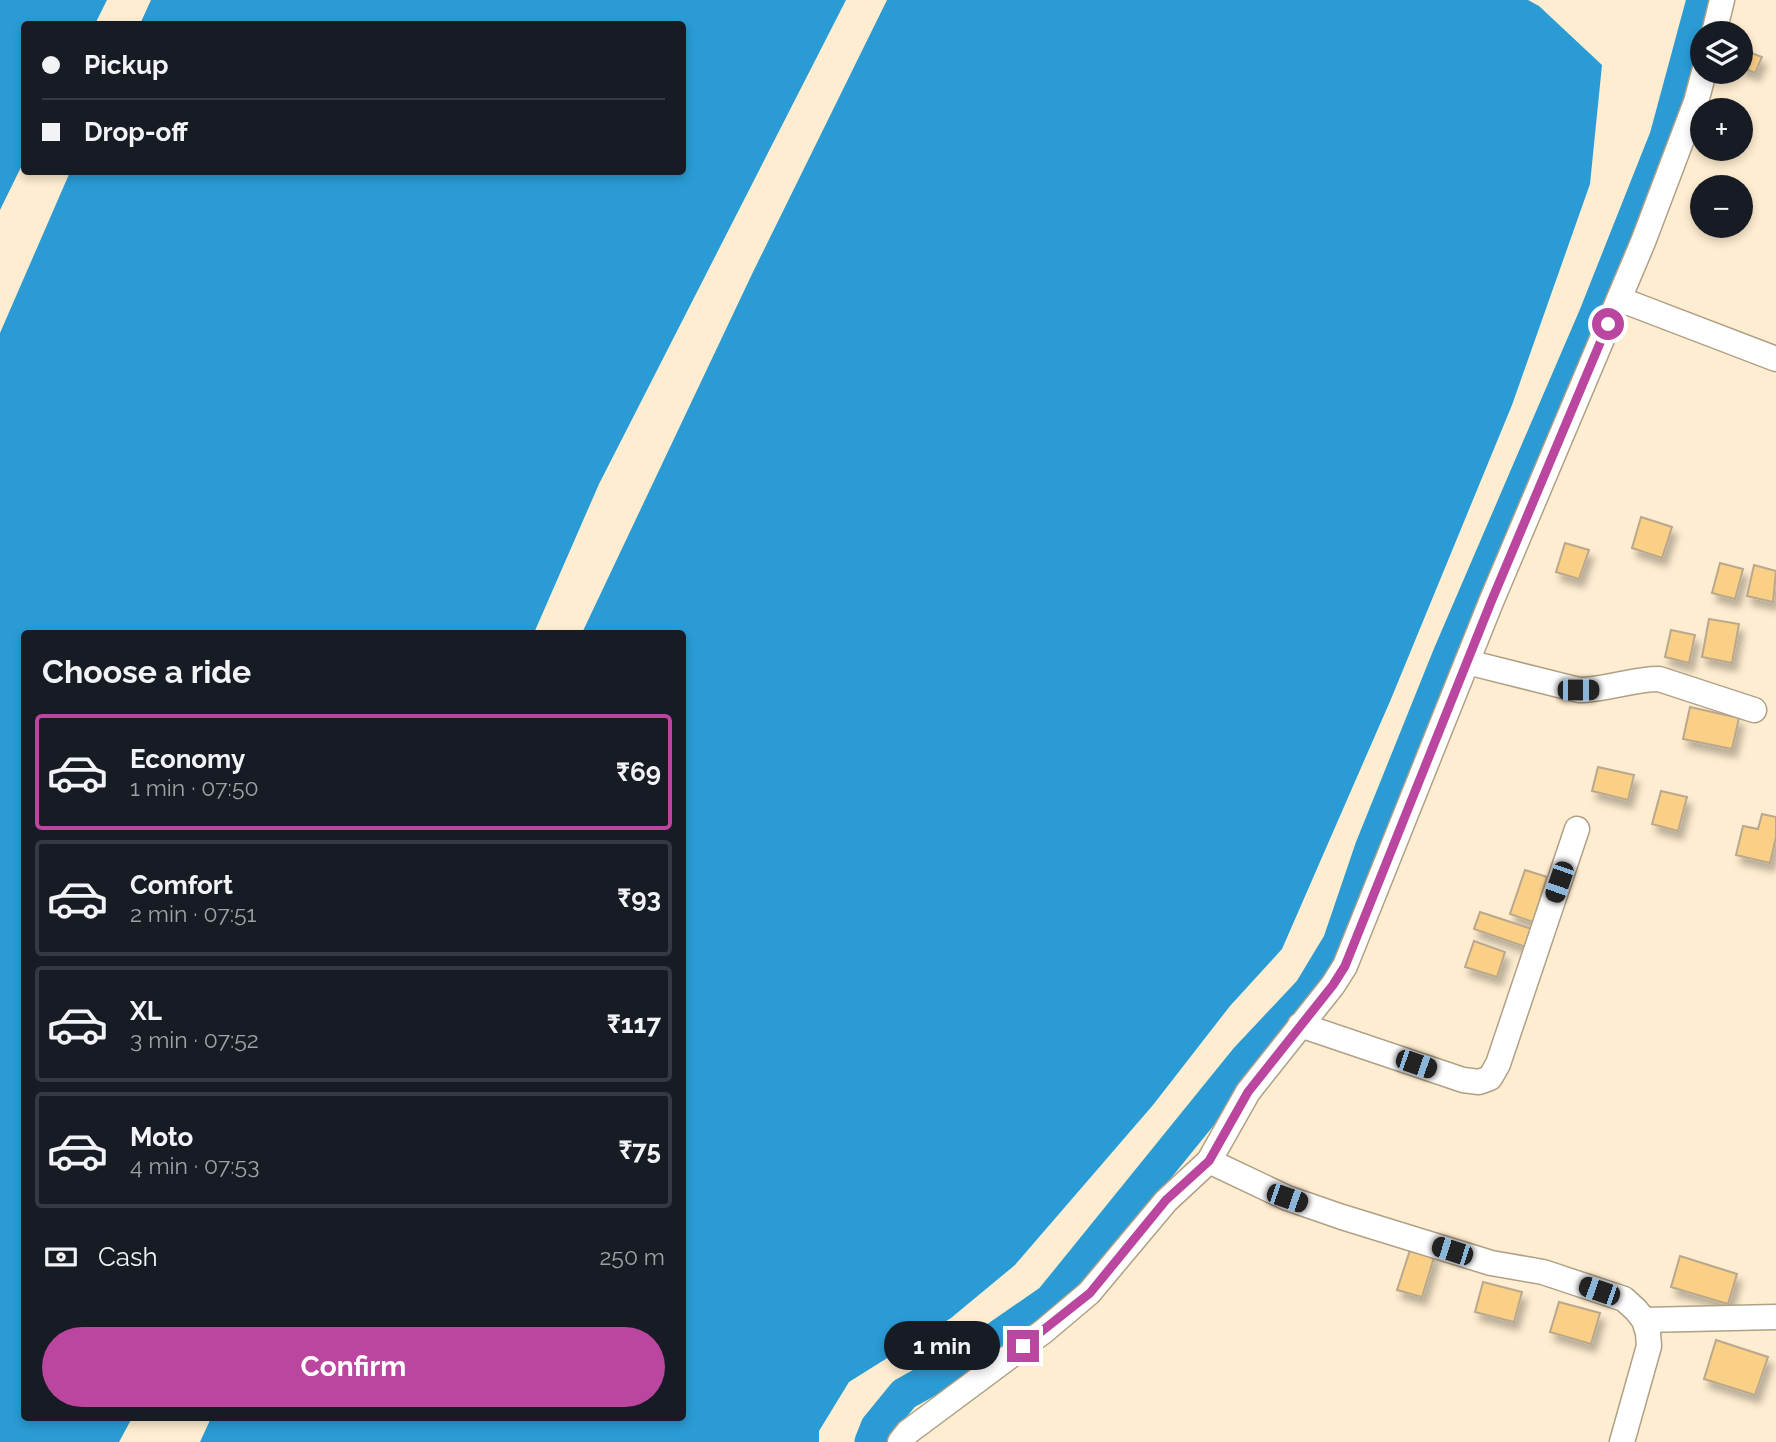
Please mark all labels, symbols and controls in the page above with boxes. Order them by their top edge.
map controls [1690,21,1753,238]
button: layers [1690,21,1753,84]
text: Pickup [84,50,169,80]
button: + [1690,98,1753,161]
text: Drop-off [84,117,188,147]
button: − [1690,175,1753,238]
route start [1592,308,1624,340]
text: Choose a ride [42,653,251,690]
car [1558,680,1600,701]
icon: car [46,741,109,804]
text: Economy [130,744,245,774]
text: ₹69 [616,757,661,787]
text: 1 min · 07:50 [130,774,259,801]
car [1543,859,1576,905]
icon: car [46,867,109,930]
text: Comfort [130,870,233,900]
text: ₹93 [617,883,661,913]
text: 2 min · 07:51 [130,900,256,927]
icon: car [46,993,109,1056]
text: XL [130,996,162,1026]
text: ₹117 [607,1009,661,1039]
text: 3 min · 07:52 [130,1026,259,1053]
car [1393,1047,1440,1081]
icon: car [46,1119,109,1182]
text: Moto [130,1122,193,1152]
text: ₹75 [618,1135,661,1165]
text: 4 min · 07:53 [130,1152,259,1179]
car [1264,1181,1311,1215]
car [1429,1235,1476,1267]
icon: cash [42,1238,80,1276]
text: Cash [98,1242,158,1272]
text: 250 m [599,1243,665,1270]
car [1576,1274,1623,1308]
callout: 1 min [883,1322,998,1370]
button: Confirm [42,1327,665,1407]
route end [1007,1330,1039,1362]
text: 1 min [913,1332,971,1359]

